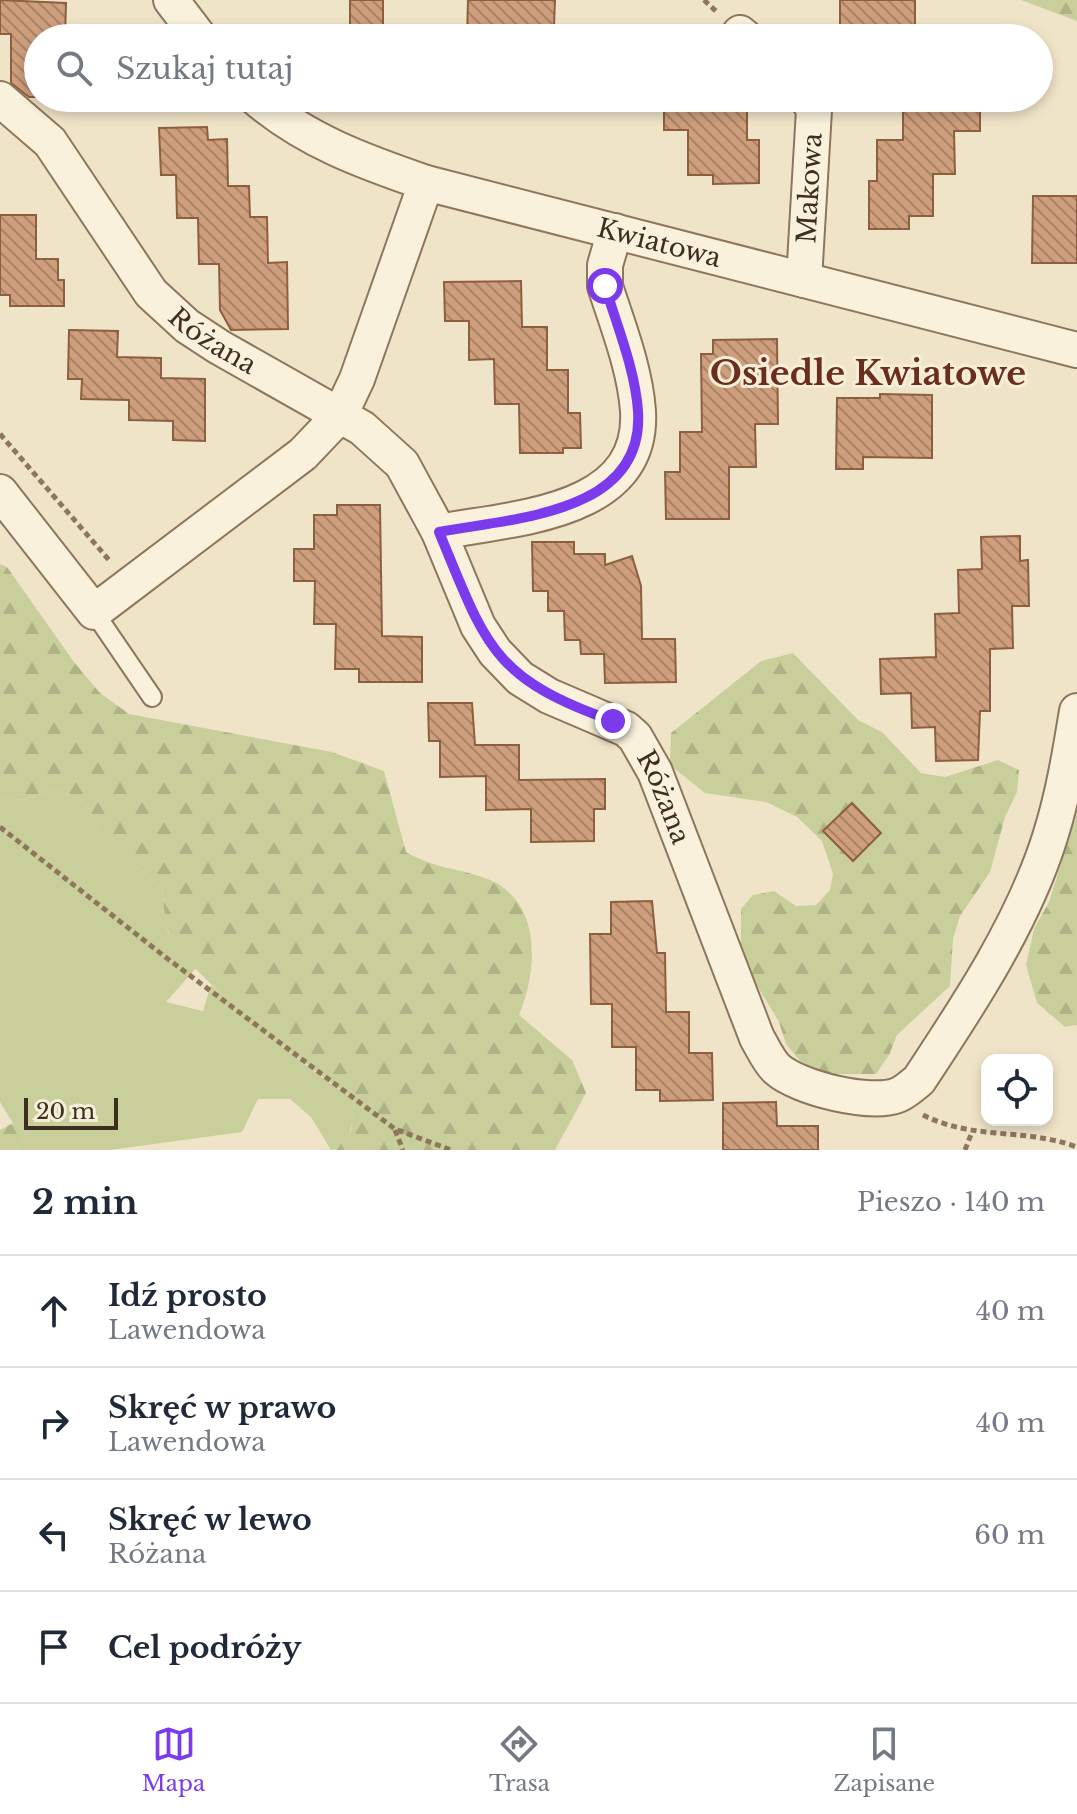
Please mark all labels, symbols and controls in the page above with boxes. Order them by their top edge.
search box [24,24,1053,112]
icon: search [52,46,96,90]
text: Szukaj tutaj [116,50,293,87]
street label: Makowa [790,131,829,244]
street label: Kwiatowa [594,212,725,274]
route start [587,268,623,304]
street label: Różana [162,301,263,381]
district label: Osiedle Kwiatowe [710,352,1026,394]
route end [595,703,631,739]
street label: Różana [630,744,697,849]
map controls [981,1054,1053,1126]
button: locate [981,1054,1053,1126]
scale bar [24,1094,118,1130]
text: 20 m [36,1098,95,1125]
text: 2 min [32,1181,138,1223]
text: Pieszo · 140 m [857,1186,1045,1218]
text: Idź prosto [108,1277,267,1314]
icon: ahead [32,1289,76,1333]
text: 40 m [976,1295,1045,1327]
text: Lawendowa [108,1314,266,1346]
text: Skręć w prawo [108,1389,336,1426]
icon: right [32,1401,76,1445]
text: 40 m [976,1407,1045,1439]
text: Lawendowa [108,1426,266,1458]
text: Skręć w lewo [108,1501,312,1538]
icon: left [32,1513,76,1557]
text: 60 m [974,1519,1045,1551]
text: Różana [108,1538,206,1570]
icon: arrive [32,1625,76,1669]
text: Cel podróży [108,1629,301,1666]
tab: Mapa [142,1722,205,1797]
tab: Trasa [489,1722,550,1797]
tab: Zapisane [834,1722,935,1797]

